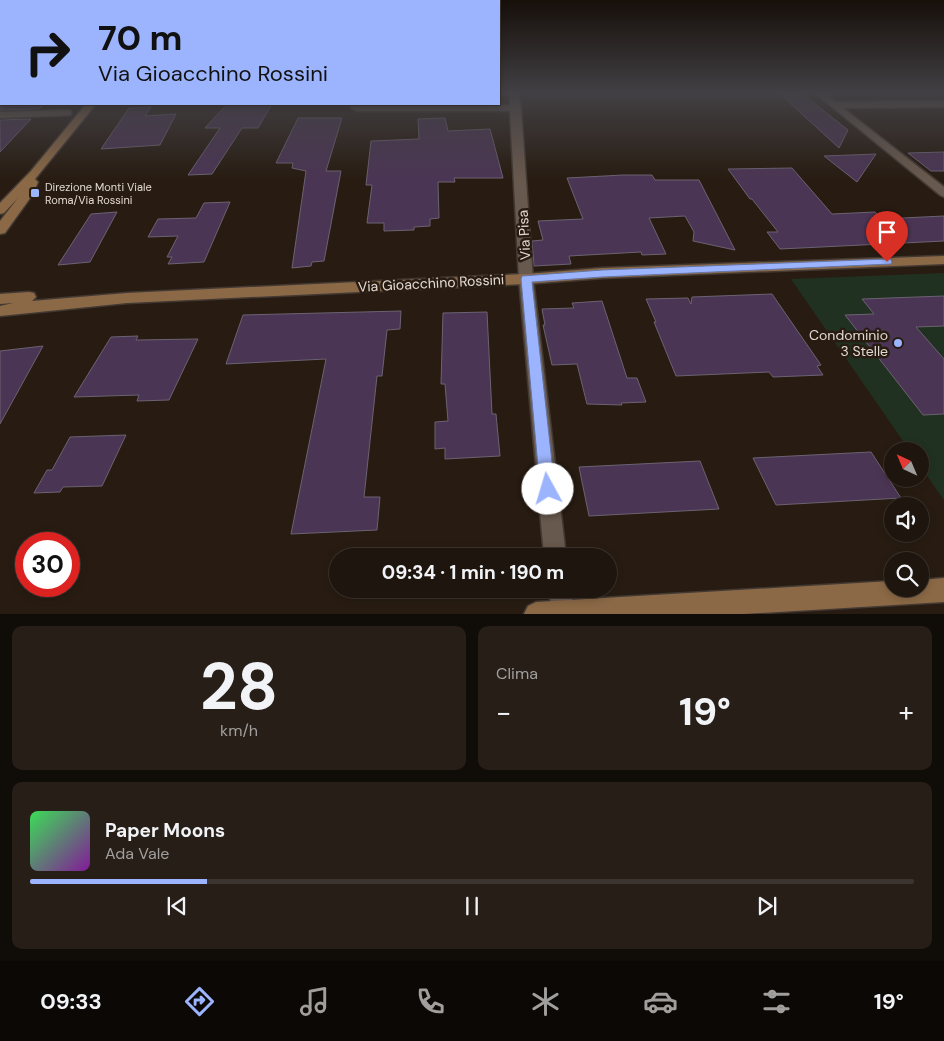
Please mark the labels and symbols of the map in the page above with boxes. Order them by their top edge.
place label: Direzione Monti Viale Roma/Via Rossini [45,180,152,207]
marker: Direzione Monti Viale Roma/Via Rossini [29,187,41,199]
street label: Via Pisa [514,209,534,261]
pin [866,211,908,262]
street label: Via Gioacchino Rossini [357,270,505,296]
place label: Condominio 3 Stelle [809,326,888,360]
marker: Condominio 3 Stelle [892,337,904,349]
north arrow [884,442,929,488]
position arrow [521,462,573,514]
speed limit sign: 30 [15,532,80,597]

